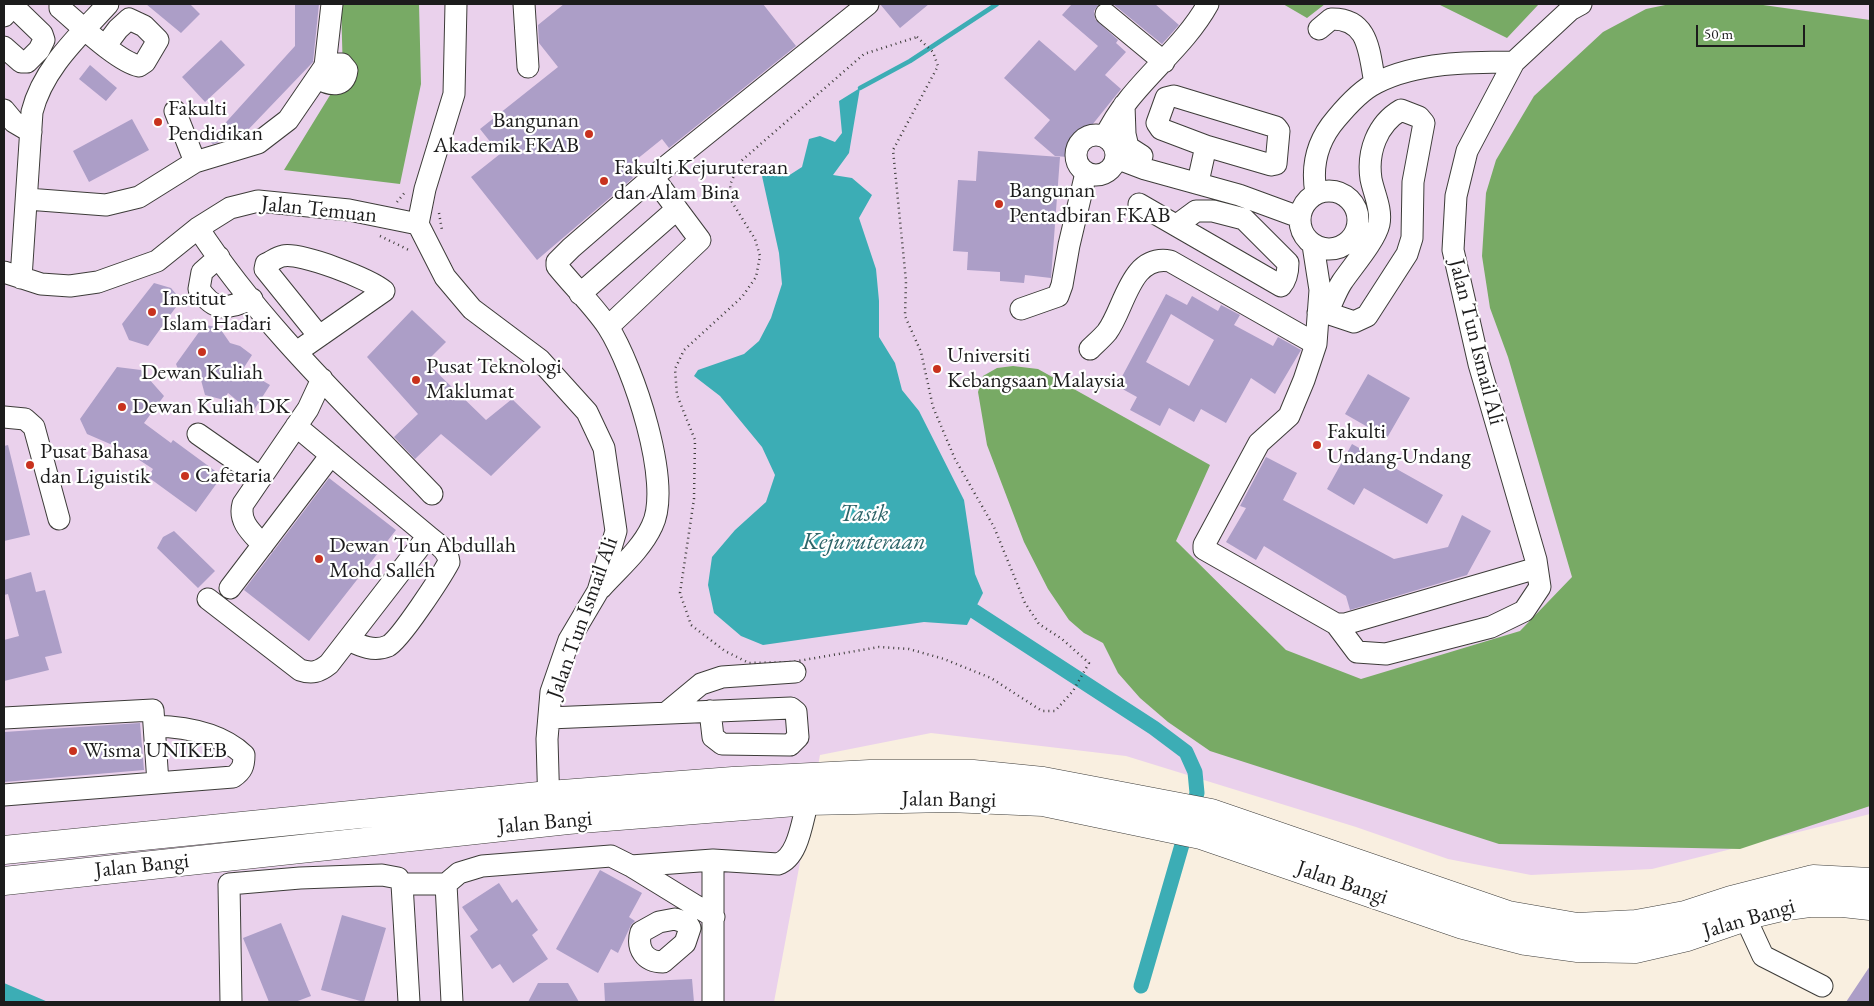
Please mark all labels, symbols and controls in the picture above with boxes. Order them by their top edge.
scale bar [1699,15,1808,47]
text: 50 m [1704,24,1733,43]
place label: Fakulti Pendidikan [168,96,263,148]
place label: Bangunan Akademik FKAB [433,108,579,160]
marker: Fakulti Pendidikan [152,116,164,128]
marker: Bangunan Akademik FKAB [583,128,595,140]
place label: Fakulti Kejuruteraan dan Alam Bina [614,155,788,206]
marker: Fakulti Kejuruteraan dan Alam Bina [598,175,610,187]
place label: Bangunan Pentadbiran FKAB [1009,178,1170,230]
street label: Jalan Temuan [260,191,378,229]
marker: Bangunan Pentadbiran FKAB [993,198,1005,210]
street label: Jalan Tun Ismail Ali [1443,256,1509,428]
place label: Institut Islam Hadari [162,286,271,338]
marker: Institut Islam Hadari [146,306,158,318]
place label: Universiti Kebangsaan Malaysia [947,343,1125,394]
marker: Dewan Kuliah [196,346,208,358]
place label: Pusat Teknologi Maklumat [426,354,562,406]
place label: Dewan Kuliah [141,360,263,386]
marker: Universiti Kebangsaan Malaysia [931,363,943,375]
marker: Pusat Teknologi Maklumat [410,374,422,386]
place label: Dewan Kuliah DK [132,394,290,420]
marker: Dewan Kuliah DK [116,401,128,413]
place label: Fakulti Undang-Undang [1327,419,1471,471]
place label: Pusat Bahasa dan Liguistik [40,439,150,491]
marker: Fakulti Undang-Undang [1311,439,1323,451]
marker: Pusat Bahasa dan Liguistik [24,459,36,471]
place label: Cafetaria [195,463,272,489]
marker: Cafetaria [179,470,191,482]
water label: Tasik Kejuruteraan [802,500,926,556]
place label: Dewan Tun Abdullah Mohd Salleh [329,533,516,584]
street label: Jalan Tun Ismail Ali [542,534,624,702]
marker: Dewan Tun Abdullah Mohd Salleh [313,553,325,565]
place label: Wisma UNIKEB [83,738,227,764]
marker: Wisma UNIKEB [67,745,79,757]
street label: Jalan Bangi [901,786,997,814]
street label: Jalan Bangi [497,806,593,840]
street label: Jalan Bangi [94,848,190,884]
street label: Jalan Bangi [1293,855,1391,911]
street label: Jalan Bangi [1700,893,1798,945]

